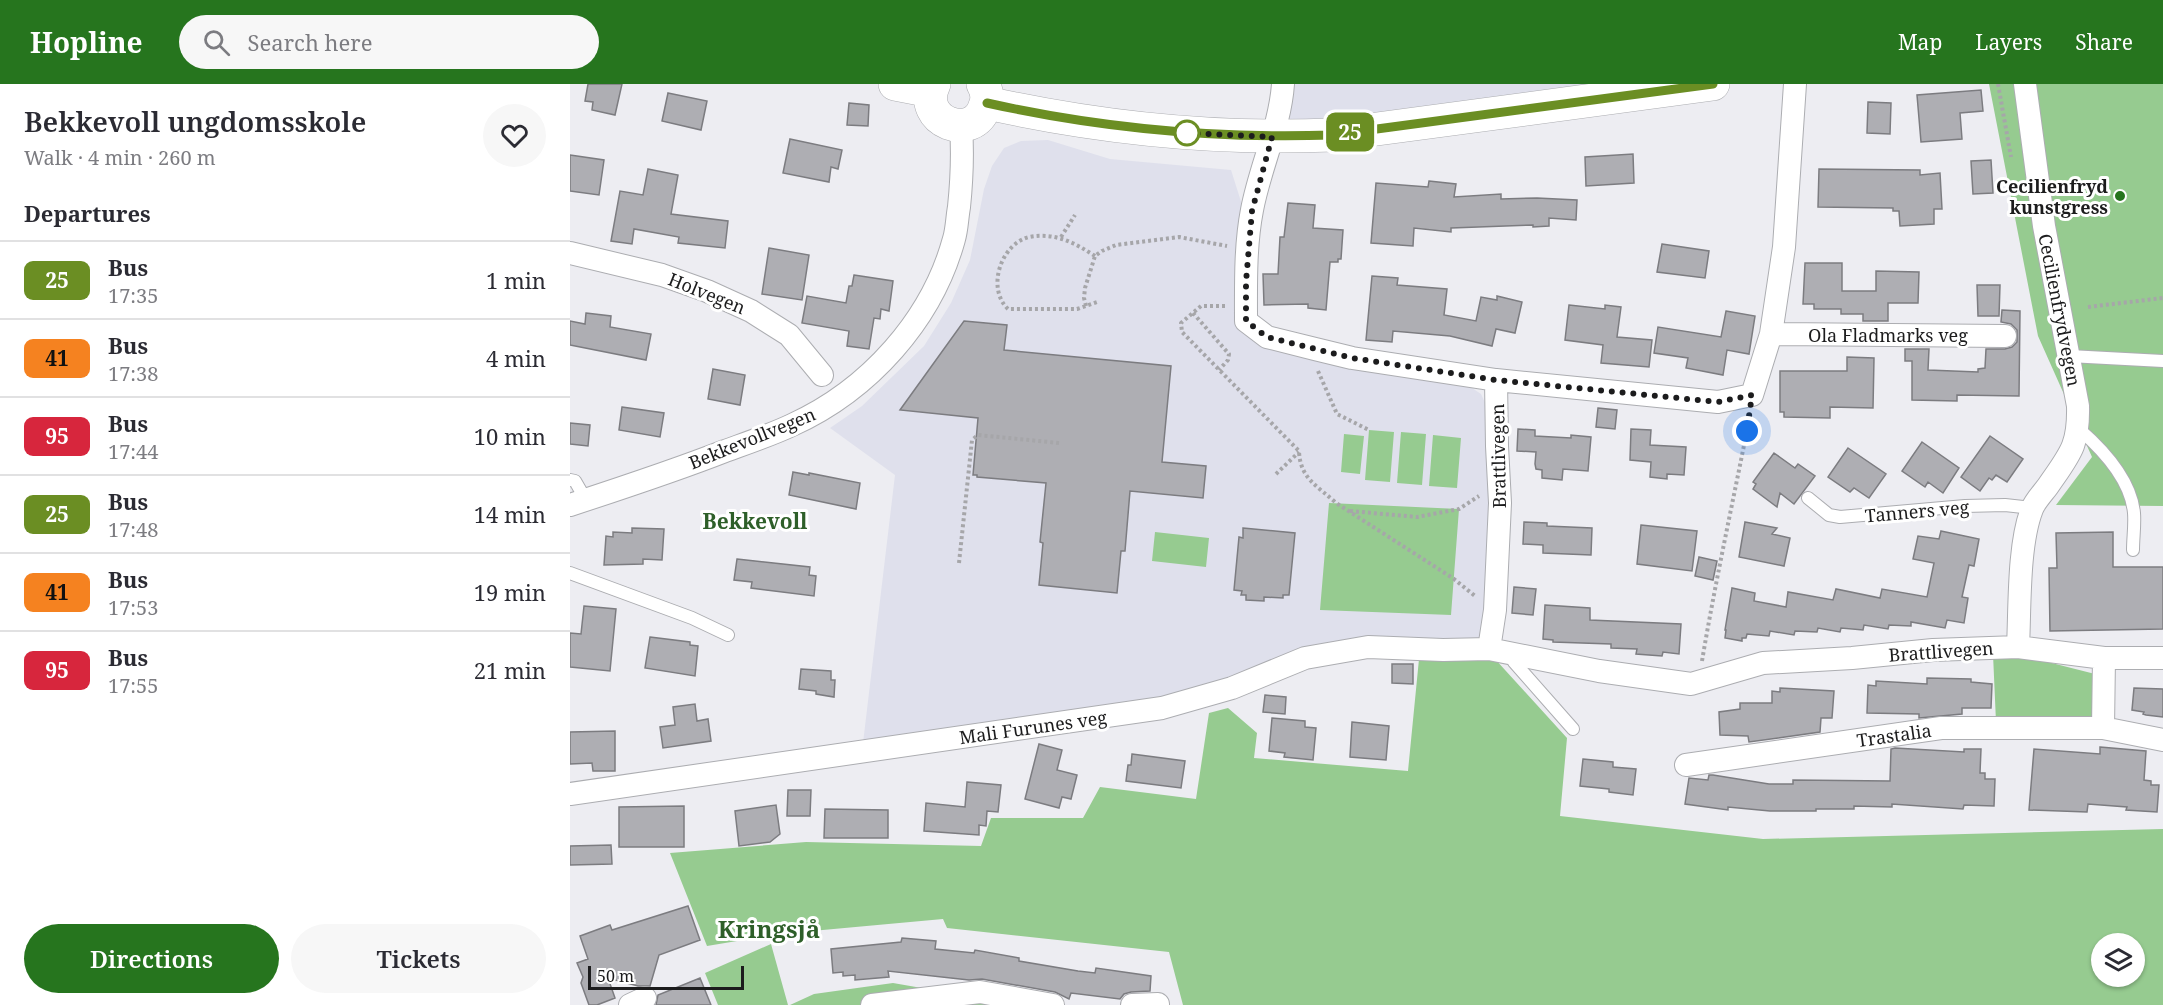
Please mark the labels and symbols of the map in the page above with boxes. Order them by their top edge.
line badge: 25 [1323,112,1377,152]
unlabelled marker [1174,120,1200,146]
place label: Cecilienfryd kunstgress [1996,174,2108,219]
marker: Cecilienfryd kunstgress [2113,189,2127,203]
street label: Cecilienfrydvegen [2033,232,2087,389]
street label: Holvegen [665,267,750,319]
street label: Ola Fladmarks veg [1808,323,1968,347]
street label: Bekkevollvegen [685,402,819,474]
street label: Brattlivegen [1485,403,1511,509]
your location [1732,416,1762,446]
street label: Tanners veg [1864,494,1970,528]
district label: Bekkevoll [703,507,808,535]
street label: Brattlivegen [1888,635,1995,667]
street label: Mali Furunes veg [958,705,1109,749]
street label: Trastalia [1855,718,1933,752]
district label: Kringsjå [718,912,820,945]
scale bar [588,963,744,990]

